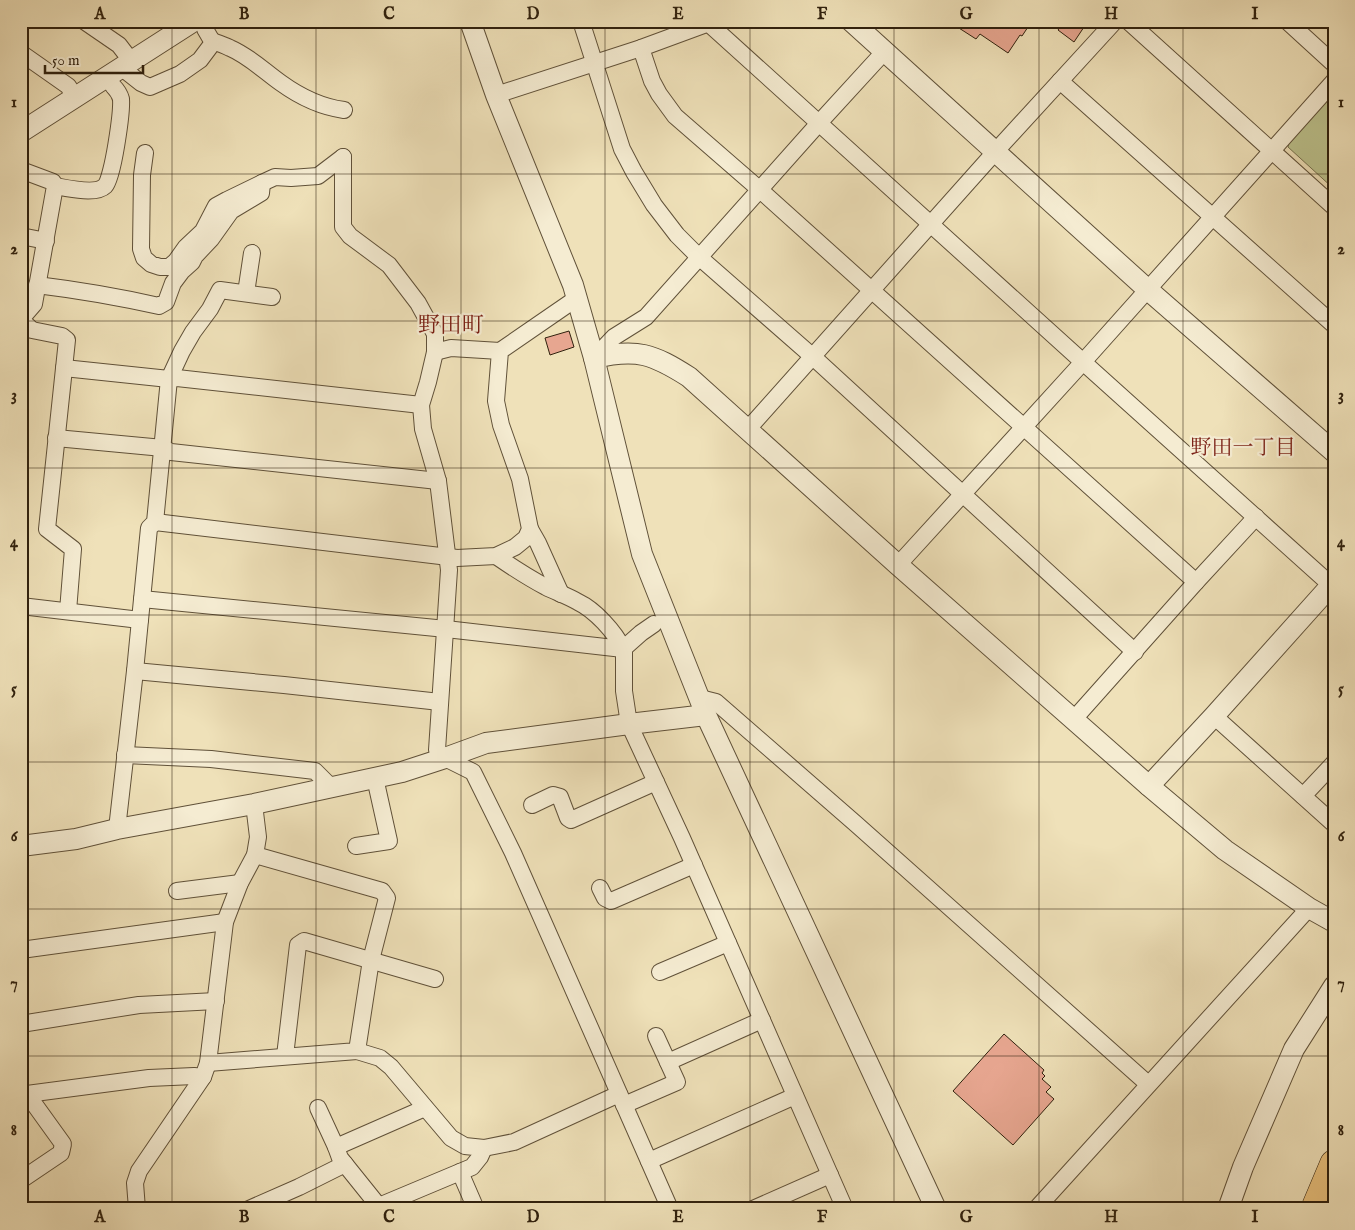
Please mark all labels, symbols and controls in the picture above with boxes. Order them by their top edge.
text: A [94,5,107,25]
text: B [239,5,250,25]
text: C [383,5,395,25]
text: D [527,5,540,25]
text: E [672,5,684,25]
text: F [817,5,828,25]
text: G [960,5,973,25]
text: H [1104,5,1118,25]
text: I [1252,5,1259,25]
scale bar [45,42,142,74]
text: 50 m [52,51,80,70]
text: 1 [11,93,17,113]
text: 1 [1338,93,1344,113]
text: 2 [10,240,18,260]
text: 2 [1337,240,1345,260]
district label: 野田町 [418,312,484,340]
text: 3 [11,386,17,406]
text: 3 [1338,386,1344,406]
district label: 野田一丁目 [1191,435,1296,462]
text: 4 [10,533,19,553]
text: 4 [1337,533,1346,553]
text: 5 [11,680,17,700]
text: 5 [1338,680,1344,700]
text: 6 [11,827,19,847]
text: 6 [1338,827,1346,847]
text: 7 [10,974,18,994]
text: 7 [1337,974,1345,994]
text: 8 [11,1121,17,1141]
text: 8 [1338,1121,1344,1141]
text: A [94,1208,107,1228]
text: B [239,1208,250,1228]
text: C [383,1208,395,1228]
text: D [527,1208,540,1228]
text: E [672,1208,684,1228]
text: F [817,1208,828,1228]
text: G [960,1208,973,1228]
text: H [1104,1208,1118,1228]
text: I [1252,1208,1259,1228]

